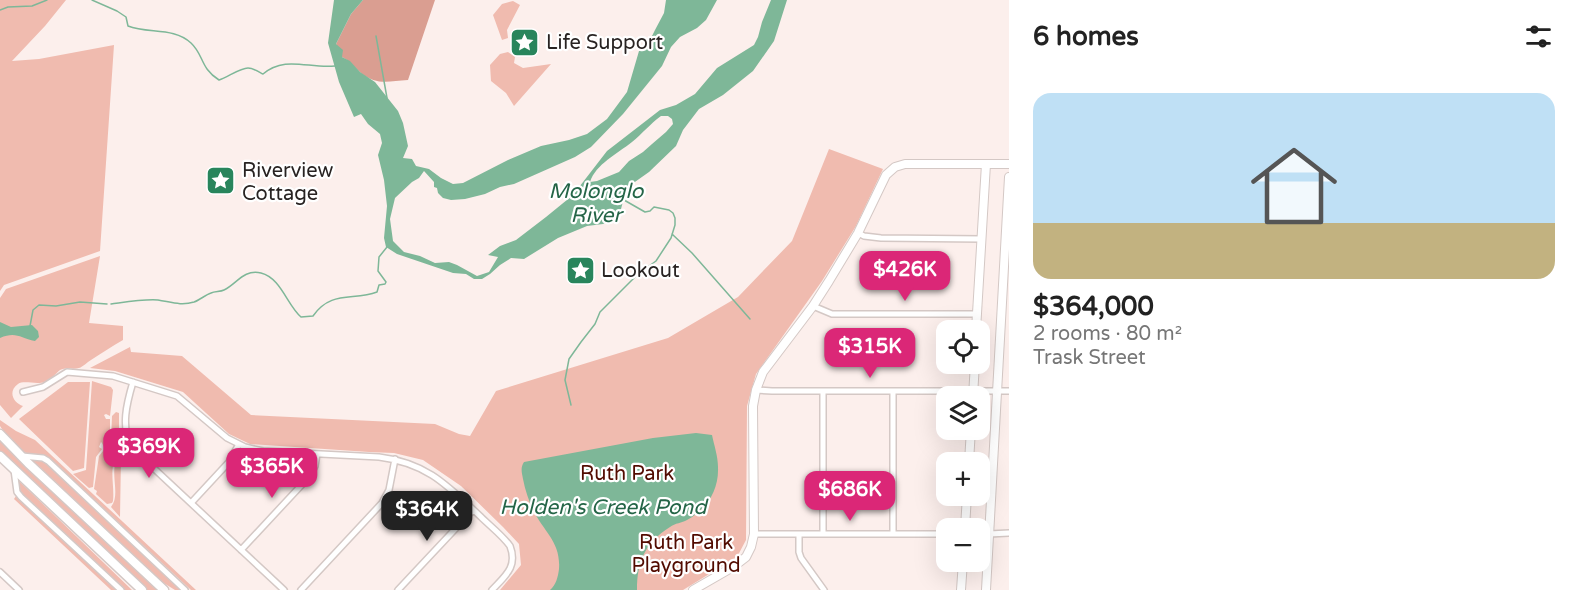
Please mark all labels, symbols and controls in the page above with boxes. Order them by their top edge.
icon: filters [1522,20,1555,53]
text: 6 homes [1033,21,1139,52]
place icon: Life Support [509,26,541,58]
place label: Life Support [546,31,663,55]
icon: home [1240,132,1348,240]
place label: Riverview Cottage [242,159,333,206]
place icon: Riverview Cottage [205,165,237,197]
water label: Molonglo River [549,179,645,228]
pin: $426K [863,251,947,302]
place icon: Lookout [564,254,596,286]
text: $426K [873,258,937,282]
place label: Lookout [601,259,680,283]
text: $364,000 [1033,291,1154,322]
map controls [936,320,990,572]
button: locate [936,320,990,374]
text: 2 rooms · 80 m² [1033,322,1182,346]
pin: $315K [828,328,912,379]
text: $315K [838,335,902,359]
text: Trask Street [1033,346,1146,370]
button: layers [936,386,990,440]
pin: $369K [107,428,191,479]
text: $369K [117,435,181,459]
pin: $365K [230,448,314,499]
button: + [936,452,990,506]
text: $365K [240,455,304,479]
park label: Ruth Park [580,462,674,486]
pin: $686K [808,471,892,522]
text: $686K [818,478,882,502]
pin: $364K [385,491,469,542]
water label: Holden's Creek Pond [499,495,709,520]
text: $364K [395,498,459,522]
button: − [936,518,990,572]
park label: Ruth Park Playground [631,531,741,578]

